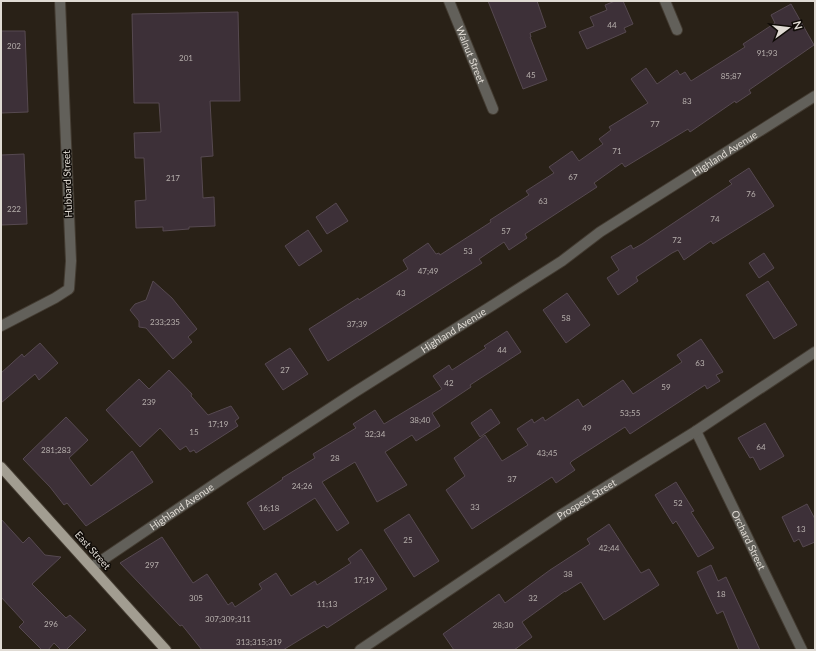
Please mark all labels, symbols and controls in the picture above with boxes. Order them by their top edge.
north arrow [768,8,808,48]
house number: 44 [607,20,617,30]
text: N [791,20,806,31]
street label: Walnut Street [454,24,488,86]
house number: 202 [7,41,21,51]
house number: 91;93 [757,48,778,58]
house number: 201 [179,53,193,63]
house number: 45 [526,70,536,80]
house number: 85;87 [721,71,742,81]
house number: 83 [682,96,692,106]
house number: 77 [650,119,660,129]
street label: Highland Avenue [690,128,759,178]
house number: 71 [612,146,622,156]
street label: Hubbard Street [60,150,74,218]
house number: 67 [568,172,578,182]
house number: 217 [166,173,180,183]
house number: 76 [746,189,756,199]
house number: 63 [538,196,548,206]
house number: 222 [7,204,21,214]
house number: 74 [710,214,720,224]
house number: 57 [501,226,511,236]
house number: 72 [672,235,682,245]
house number: 53 [463,246,473,256]
house number: 47;49 [418,266,439,276]
house number: 43 [396,288,406,298]
street label: Highland Avenue [418,305,488,355]
house number: 58 [561,313,571,323]
house number: 233;235 [150,317,180,327]
house number: 37;39 [347,319,368,329]
house number: 44 [497,345,507,355]
house number: 63 [695,358,705,368]
house number: 27 [280,365,290,375]
house number: 42 [444,378,454,388]
house number: 59 [661,382,671,392]
house number: 239 [142,397,156,407]
house number: 53;55 [620,408,641,418]
house number: 38;40 [410,415,431,425]
house number: 17;19 [208,419,229,429]
house number: 49 [582,423,592,433]
house number: 15 [189,427,199,437]
house number: 32;34 [365,429,386,439]
house number: 64 [756,442,766,452]
house number: 281;283 [41,445,71,455]
house number: 43;45 [537,448,558,458]
house number: 28 [330,453,340,463]
house number: 37 [507,474,517,484]
street label: Prospect Street [554,476,618,522]
street label: Highland Avenue [147,481,216,532]
house number: 24;26 [292,481,313,491]
house number: 52 [673,498,683,508]
house number: 33 [470,502,480,512]
house number: 16;18 [259,503,280,513]
street label: Orchard Street [729,508,768,572]
house number: 13 [796,524,806,534]
street label: East Street [73,528,114,572]
house number: 25 [403,535,413,545]
house number: 42;44 [599,543,620,553]
house number: 297 [145,560,159,570]
house number: 38 [563,569,573,579]
house number: 17;19 [354,575,375,585]
house number: 18 [716,589,726,599]
house number: 305 [189,593,203,603]
house number: 32 [528,593,538,603]
house number: 11;13 [317,599,338,609]
house number: 307;309;311 [205,614,251,624]
house number: 296 [44,619,58,629]
house number: 28;30 [493,620,514,630]
house number: 313;315;319 [236,637,282,647]

